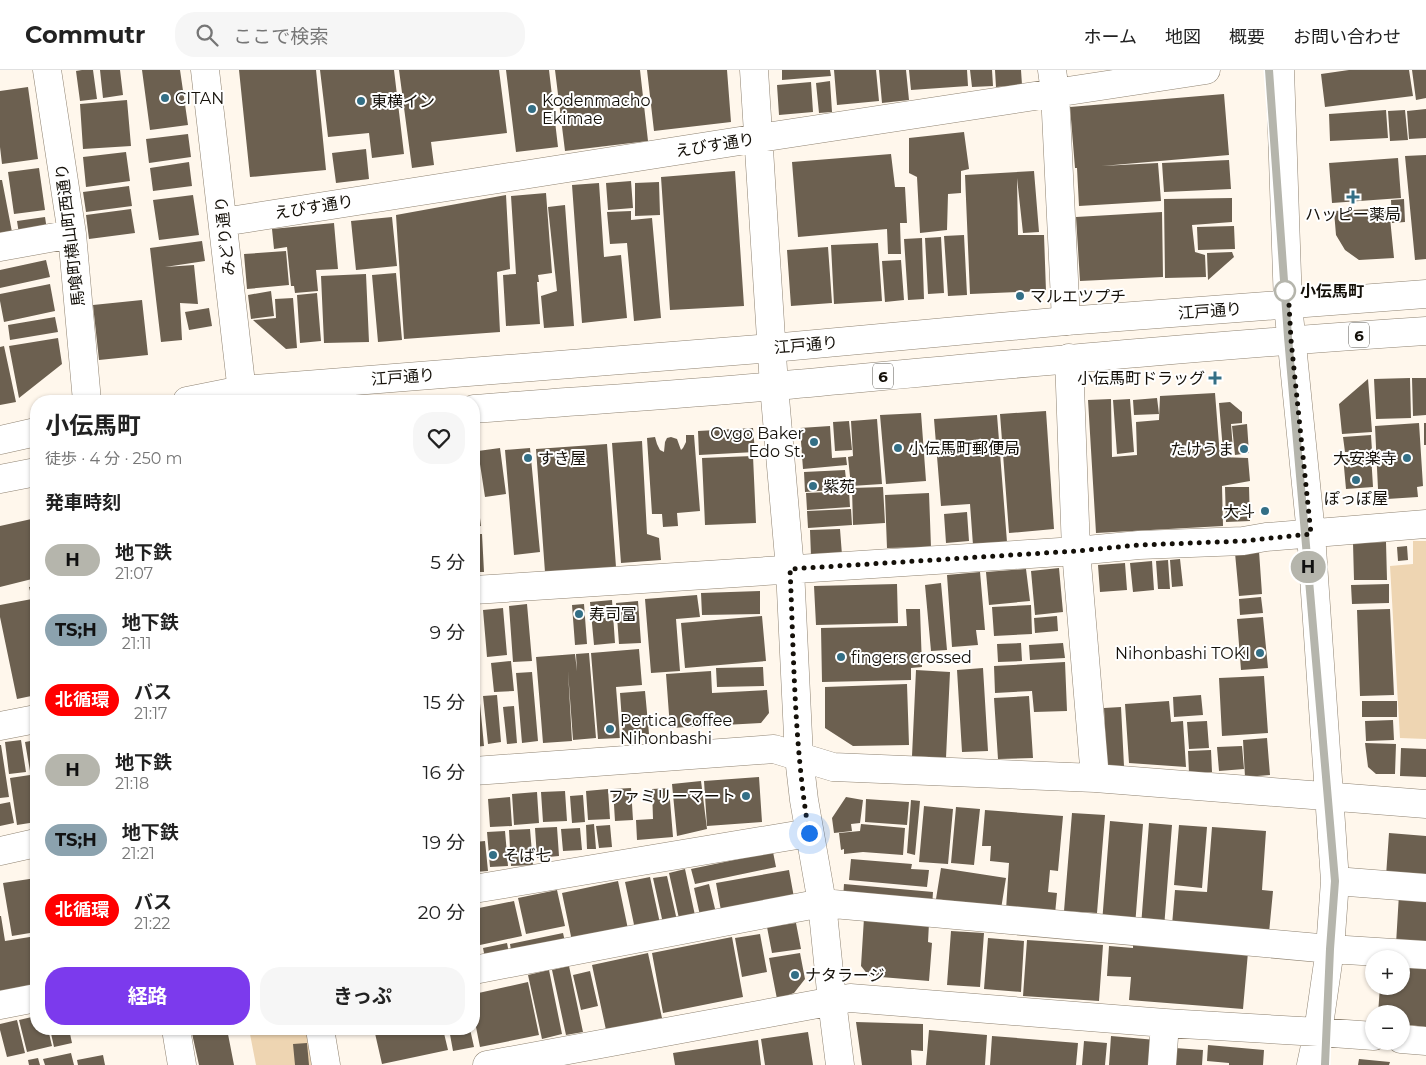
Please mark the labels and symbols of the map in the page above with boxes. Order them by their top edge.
place label: CITAN [175,89,224,108]
place label: Kodenmacho Ekimae [542,91,651,128]
marker: CITAN [159,92,171,104]
place label: 東横イン [371,92,435,111]
marker: 東横イン [355,95,367,107]
marker: Kodenmacho Ekimae [526,103,538,115]
street label: えびす通り [674,129,756,161]
street label: 馬喰町横山町西通り [52,162,88,308]
street label: えびす通り [273,191,355,223]
marker: ハッピー薬局 [1347,191,1359,203]
street label: みどり通り [211,195,239,277]
place label: ハッピー薬局 [1305,205,1401,224]
marker: 小伝馬町 [1274,280,1296,302]
place label: 小伝馬町 [1300,282,1364,301]
place label: マルエツプチ [1030,287,1126,306]
marker: マルエツプチ [1014,290,1026,302]
street label: 江戸通り [1177,299,1243,323]
road number: 6 [1349,322,1369,348]
street label: 江戸通り [773,333,839,357]
road number: 6 [873,364,893,388]
street label: 江戸通り [370,365,436,389]
place label: 小伝馬町ドラッグ [1077,369,1205,388]
marker: 小伝馬町ドラッグ [1209,372,1221,384]
place label: Ovgo Baker Edo St. [710,424,804,461]
marker: Ovgo Baker Edo St. [808,436,820,448]
place label: 小伝馬町郵便局 [908,439,1020,458]
place label: たけうま [1170,440,1234,459]
marker: 小伝馬町郵便局 [892,442,904,454]
marker: たけうま [1238,443,1250,455]
place label: すき屋 [538,449,586,468]
place label: 大安楽寺 [1333,449,1397,468]
marker: すき屋 [522,452,534,464]
marker: 大安楽寺 [1401,452,1413,464]
marker: ぽっぽ屋 [1350,474,1362,486]
place label: 紫苑 [823,477,855,496]
marker: 紫苑 [807,480,819,492]
place label: ぽっぽ屋 [1324,489,1388,508]
place label: 大斗 [1223,502,1255,521]
marker: 大斗 [1259,505,1271,517]
line badge: H [1292,551,1324,583]
place label: 寿司富 [589,605,637,624]
marker: 寿司富 [573,608,585,620]
place label: Nihonbashi TOKI [1115,644,1250,663]
marker: Nihonbashi TOKI [1254,647,1266,659]
place label: fingers crossed [851,648,972,667]
marker: fingers crossed [835,651,847,663]
place label: Pertica Coffee Nihonbashi [620,711,732,748]
marker: Pertica Coffee Nihonbashi [604,723,616,735]
place label: ファミリーマート [608,787,736,806]
marker: ファミリーマート [740,790,752,802]
your location [797,821,822,846]
place label: そば七 [503,846,551,865]
marker: そば七 [487,849,499,861]
place label: ナタラージ [805,966,885,985]
marker: ナタラージ [789,969,801,981]

